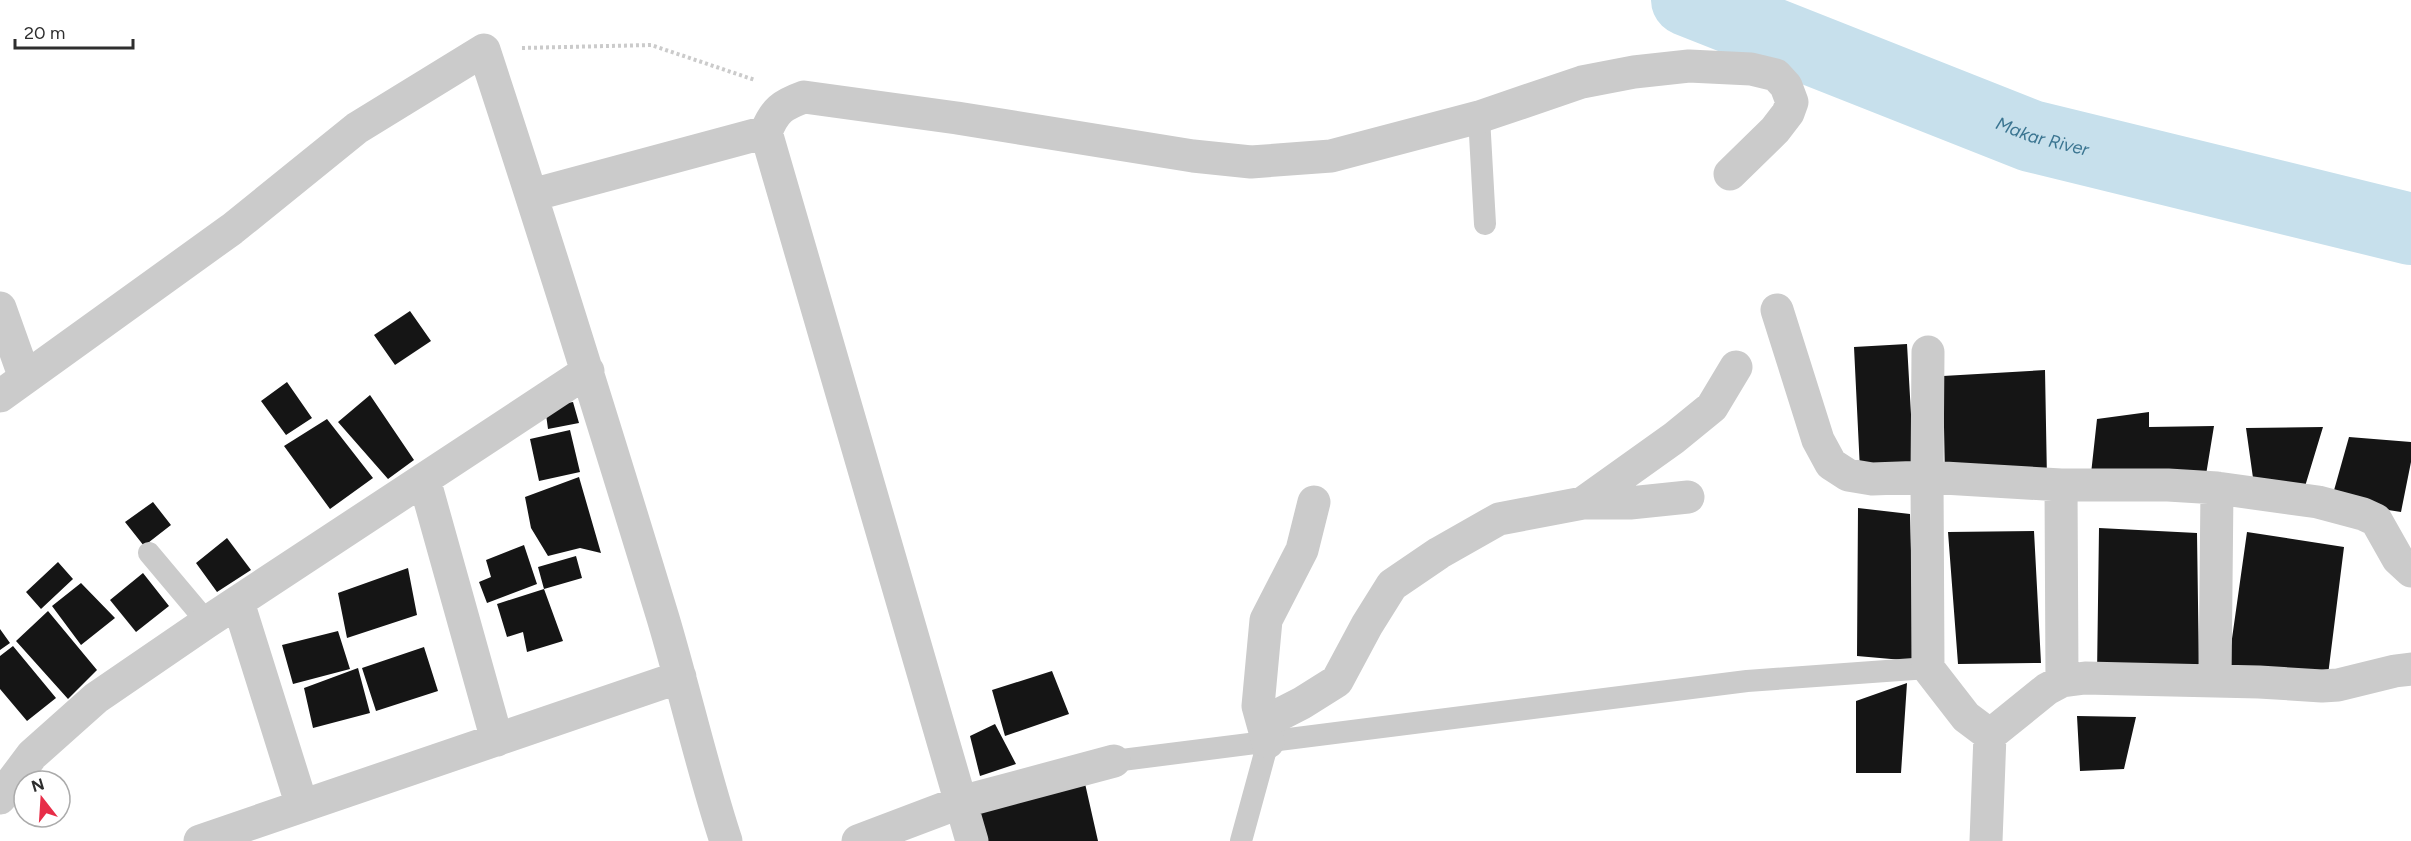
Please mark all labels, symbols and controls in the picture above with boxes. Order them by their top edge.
scale bar [15,12,134,50]
text: 20 m [24,22,65,44]
water label: Makar River [1993,112,2092,161]
north arrow [12,769,72,829]
text: N [29,774,46,796]

